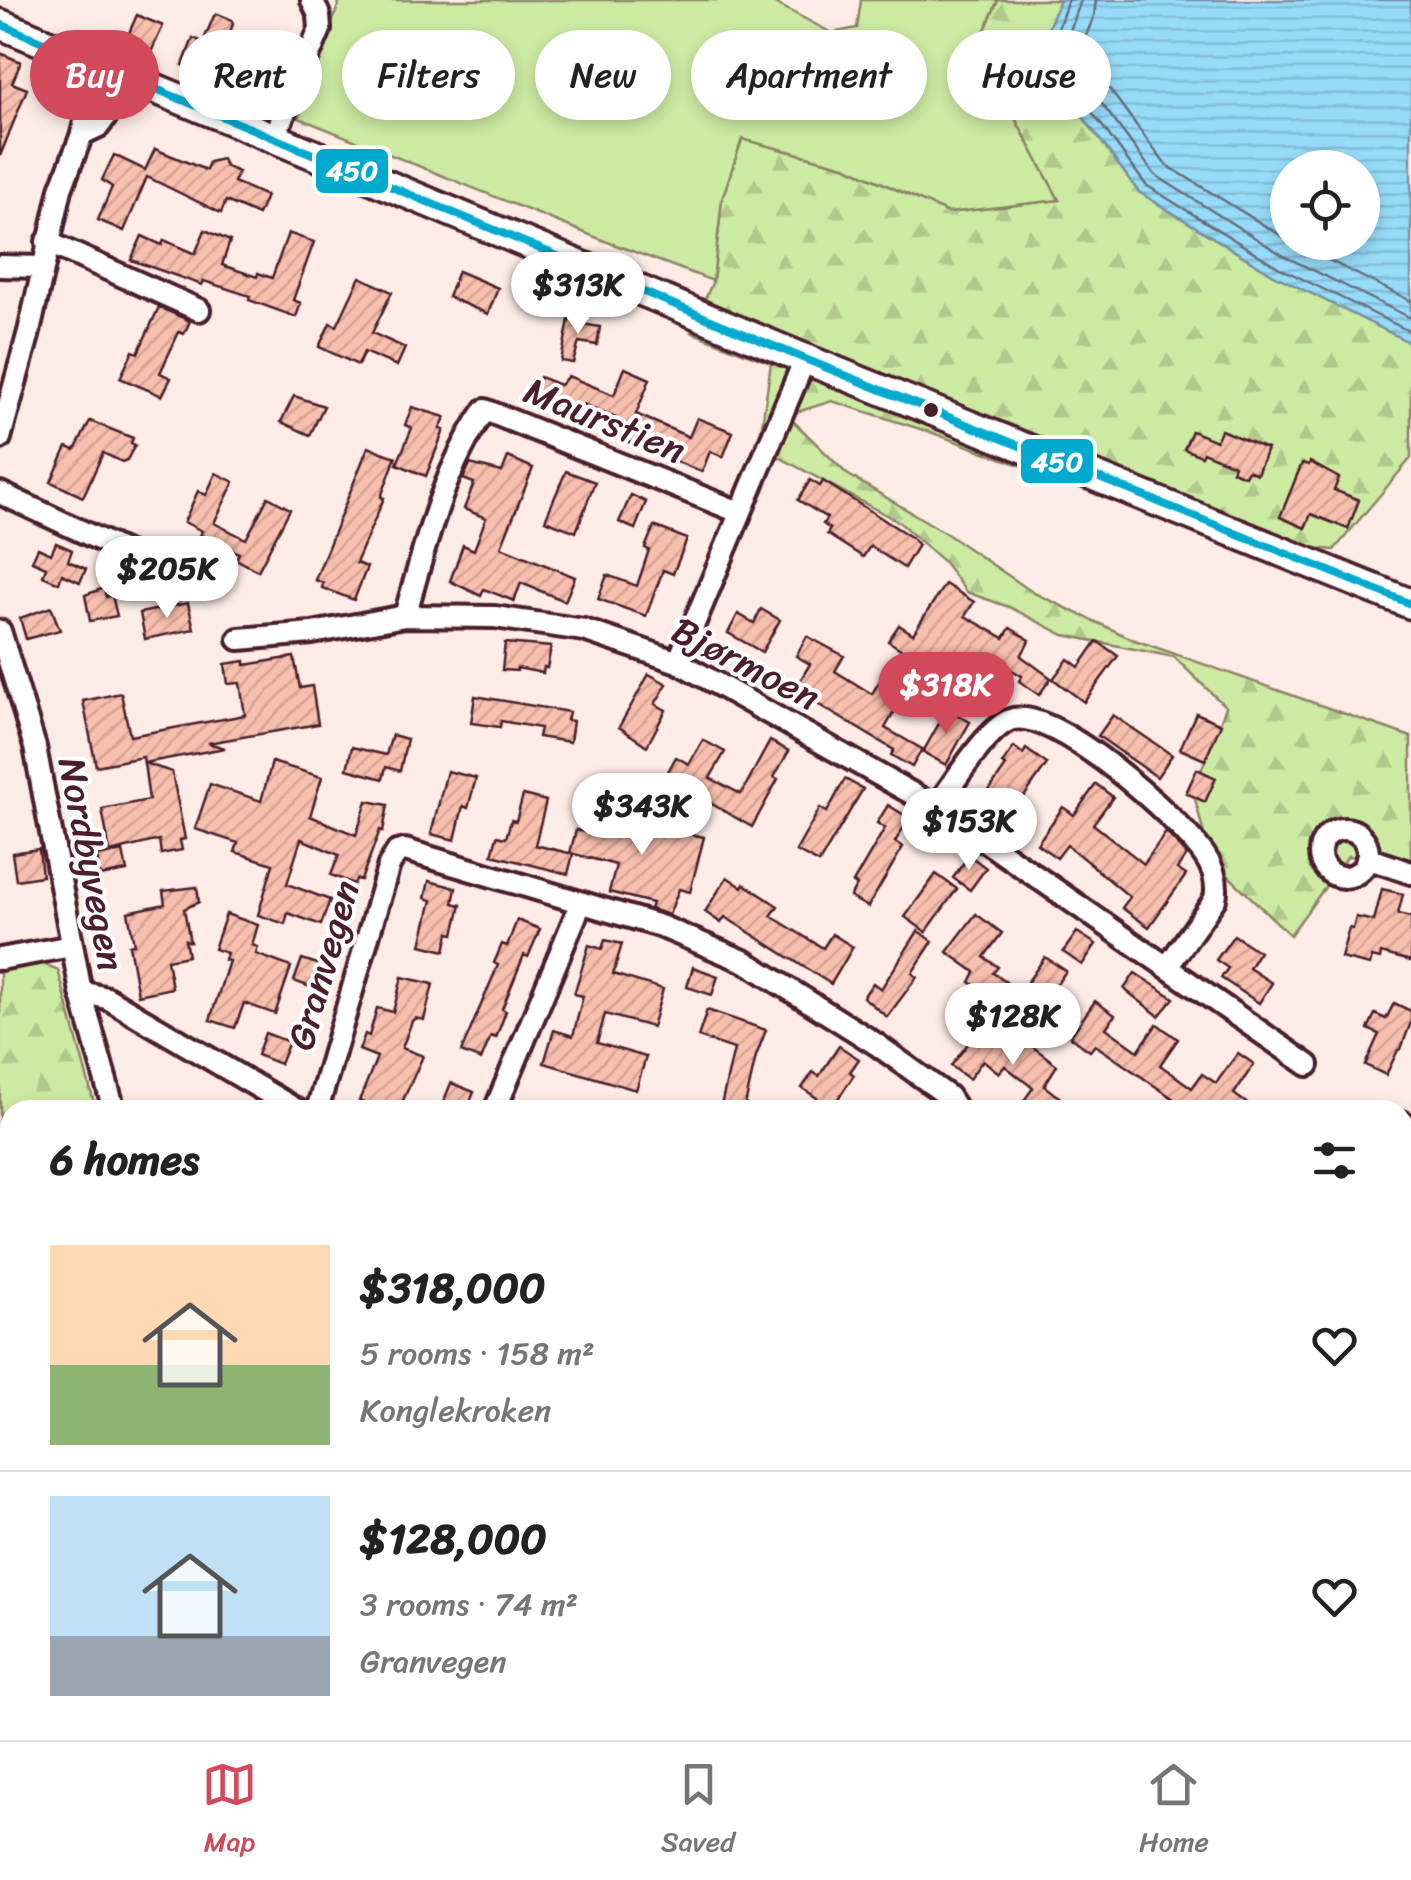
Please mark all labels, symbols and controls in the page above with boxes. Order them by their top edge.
chip: Buy [30,30,159,120]
chip: Rent [179,30,322,120]
chip: Filters [342,30,515,120]
chip: New [535,30,671,120]
chip: Apartment [691,30,927,120]
chip: House [947,30,1111,120]
text: 450 [326,146,378,195]
line badge: 450 [314,147,390,195]
map controls [1270,150,1380,260]
button: locate [1270,150,1380,260]
pin: $313K [508,252,648,337]
text: $313K [533,256,623,313]
street label: Maurstien [514,358,696,483]
unlabelled marker [921,400,941,420]
line badge: 450 [1019,437,1095,485]
text: 450 [1031,437,1083,486]
pin: $205K [97,536,237,621]
text: $205K [117,540,217,597]
street label: Bjørmoen [659,597,832,730]
pin: $318K [876,652,1016,737]
text: $318K [900,656,992,713]
street label: Nordbyvegen [38,751,145,977]
pin: $343K [572,773,712,858]
text: $343K [594,777,690,834]
pin: $153K [899,788,1039,873]
text: $153K [923,792,1015,849]
street label: Granvegen [267,872,380,1058]
pin: $128K [943,983,1083,1068]
text: $128K [967,987,1059,1044]
text: 6 homes [50,1123,199,1197]
icon: filters [1307,1133,1362,1188]
text: $318,000 [360,1251,546,1325]
icon: home [130,1285,250,1405]
icon: heart [1307,1318,1362,1373]
text: 5 rooms · 158 m² [360,1325,594,1382]
text: Konglekroken [360,1382,551,1439]
text: $128,000 [360,1502,547,1576]
icon: home [130,1536,250,1656]
icon: heart [1307,1569,1362,1624]
text: 3 rooms · 74 m² [360,1576,578,1633]
text: Granvegen [360,1633,507,1690]
tab: Map [202,1757,257,1866]
tab: Saved [661,1757,735,1866]
tab: Home [1139,1757,1209,1866]

